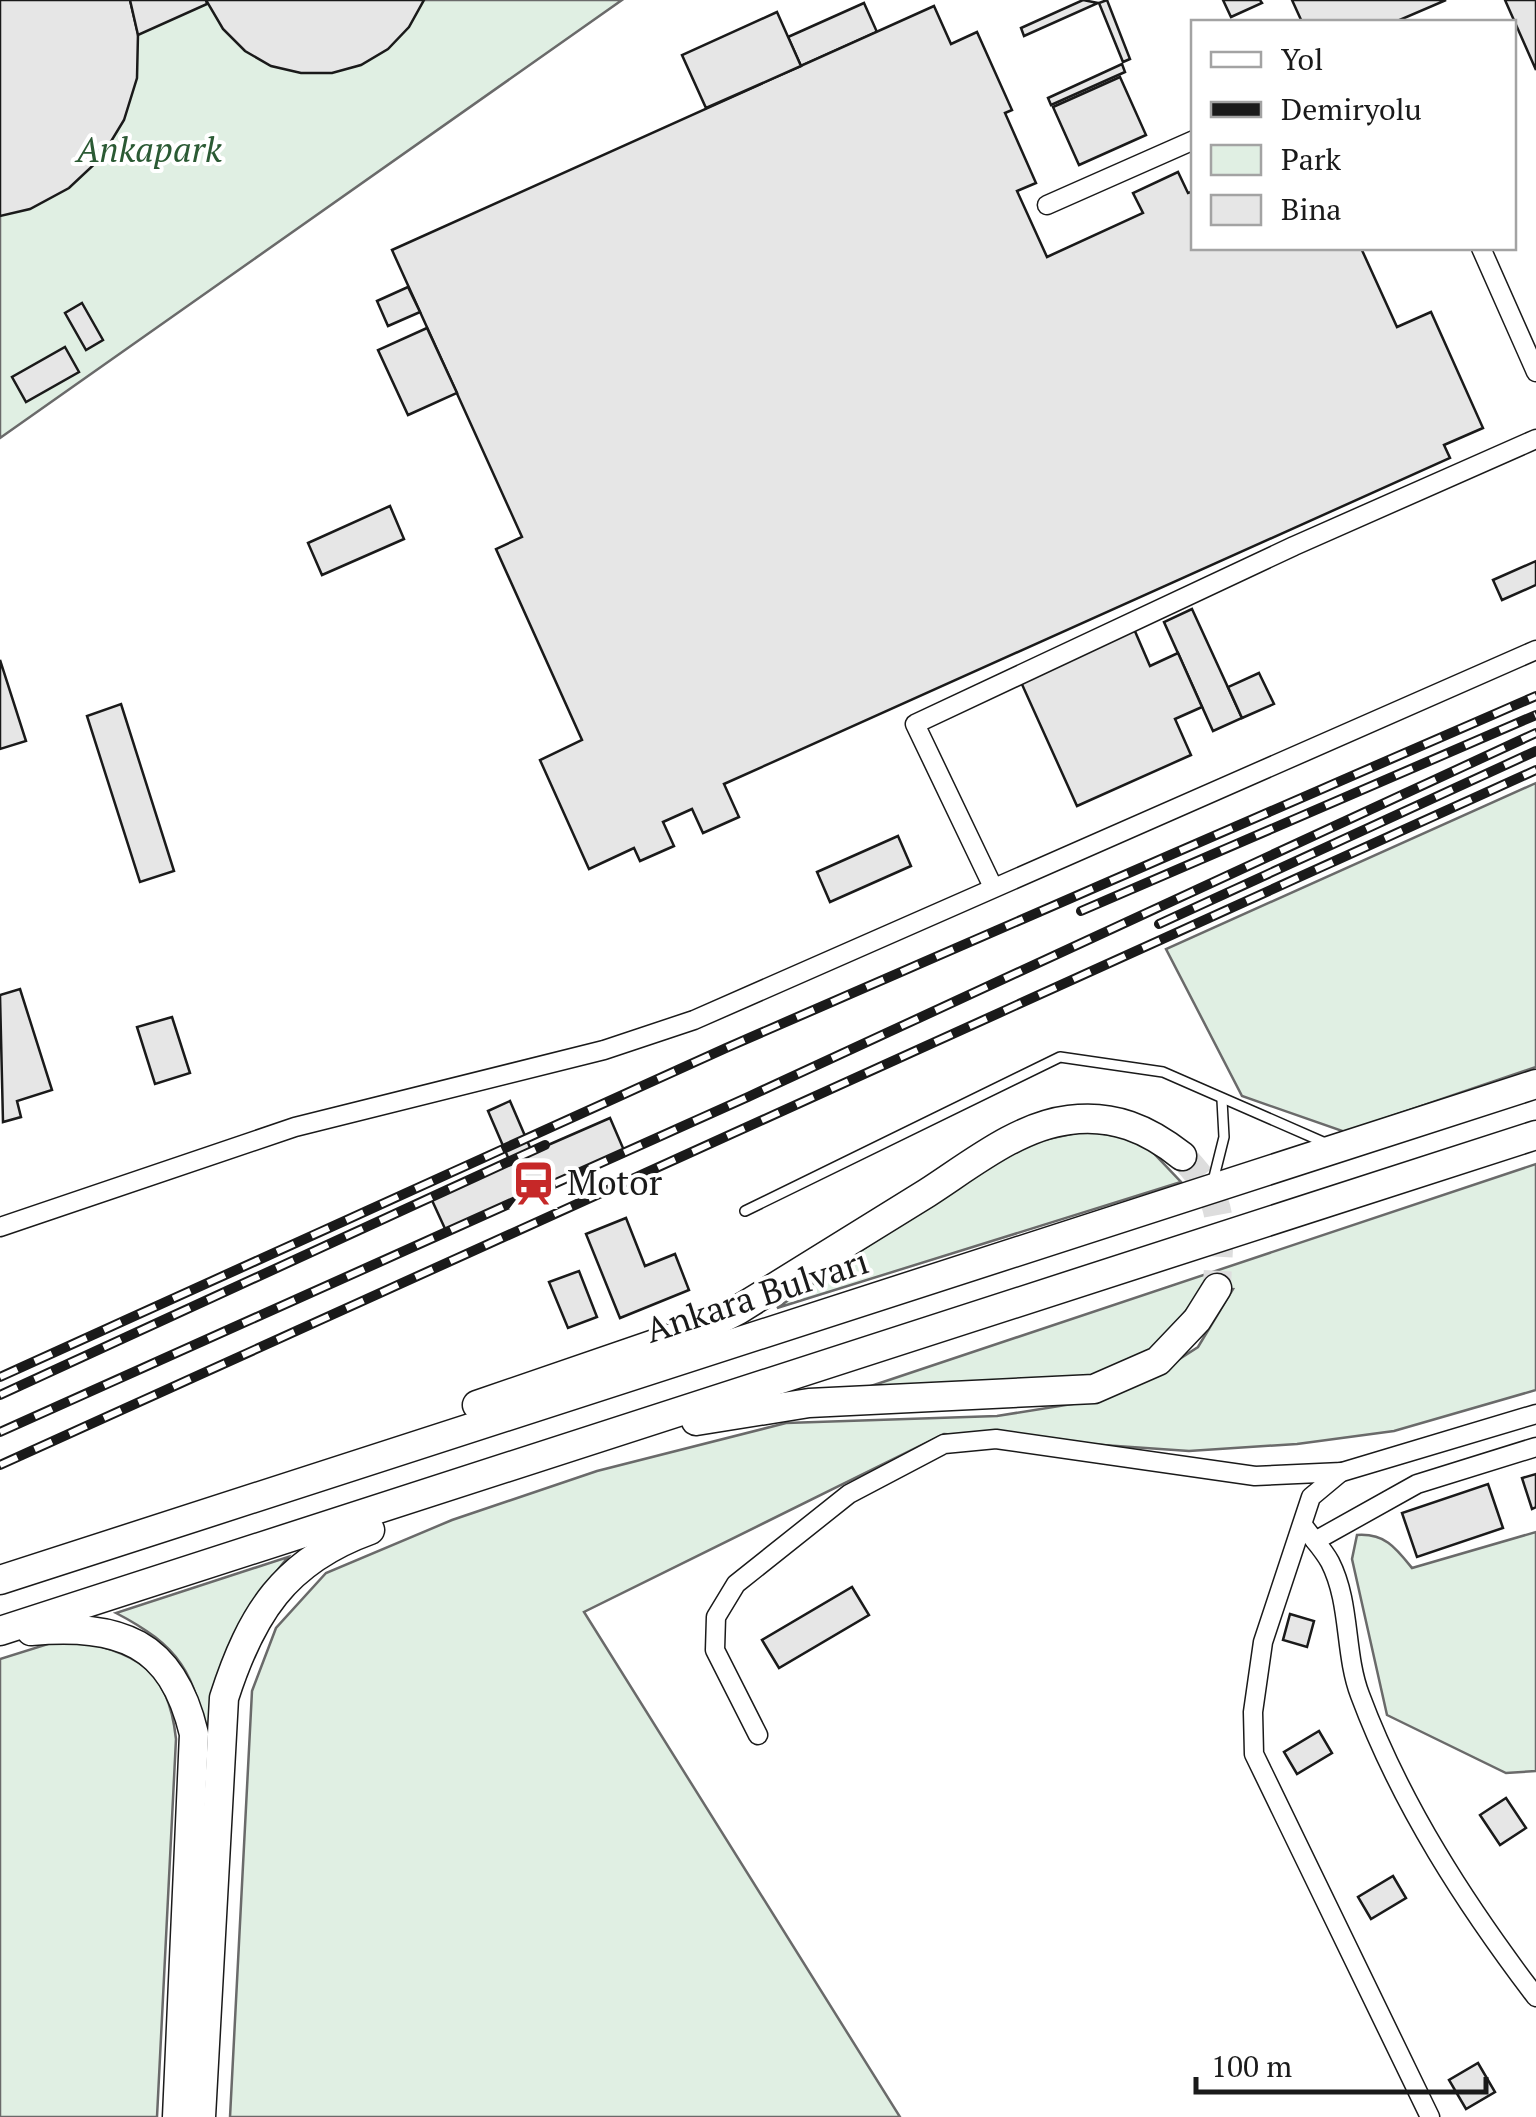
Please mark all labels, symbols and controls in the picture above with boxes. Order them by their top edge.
legend [1191,20,1516,250]
text: Yol [1281,39,1323,79]
text: Demiryolu [1281,89,1422,129]
park label: Ankapark [74,126,222,172]
text: Park [1281,139,1342,179]
text: Bina [1281,189,1341,229]
station icon: Motor [510,1159,558,1207]
place label: Motor [567,1159,663,1205]
street label: Ankara Bulvarı [639,1237,874,1353]
scale bar [1196,2032,1486,2094]
text: 100 m [1211,2046,1292,2086]

